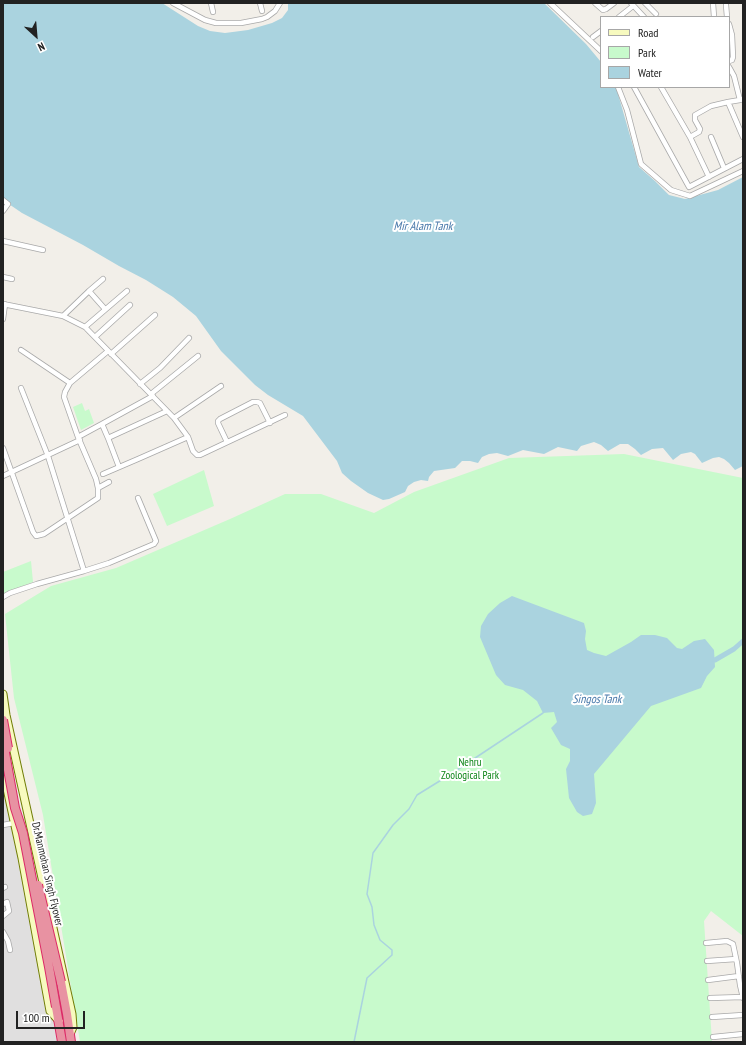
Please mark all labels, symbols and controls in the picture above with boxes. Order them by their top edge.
north arrow [16,16,56,56]
legend [600,16,730,88]
text: Road [638,25,658,40]
text: N [36,39,47,54]
text: Park [638,45,656,60]
text: Water [638,65,662,80]
water label: Mir Alam Tank [394,220,452,234]
water label: Singos Tank [572,693,622,707]
park label: Nehru Zoological Park [441,756,499,782]
street label: Dr.Manmohan Singh Flyover [29,821,65,927]
scale bar [18,1003,87,1029]
text: 100 m [23,1010,50,1025]

